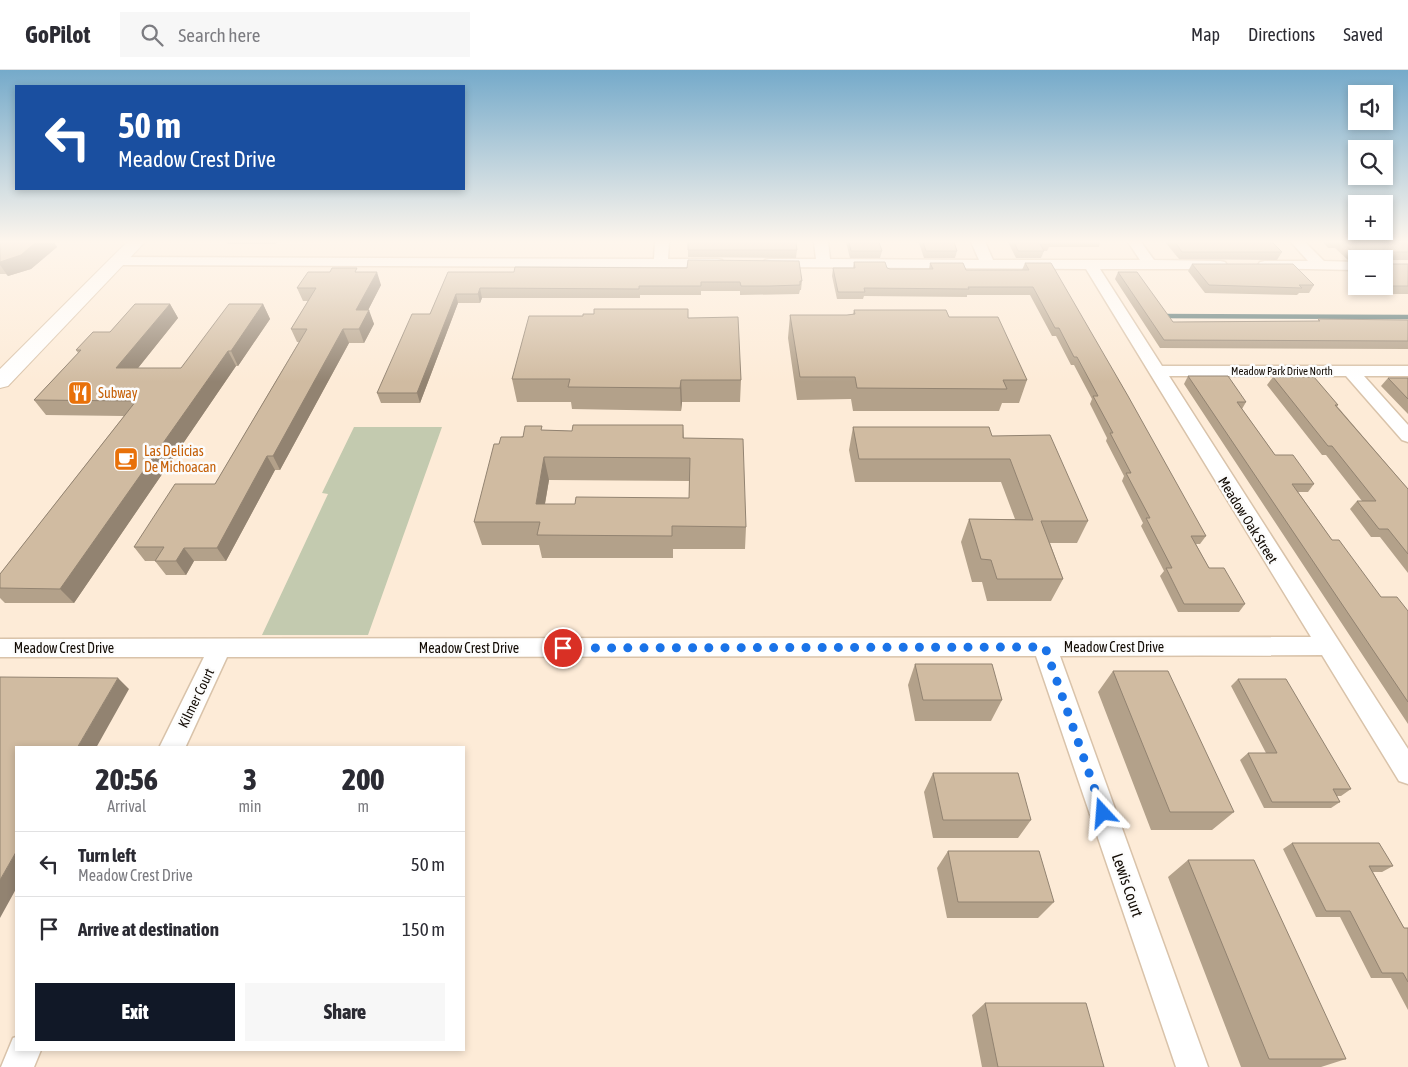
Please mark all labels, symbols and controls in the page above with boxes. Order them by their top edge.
search box [120,12,470,57]
text: GoPilot [25,21,90,48]
icon: search [138,21,166,49]
text: Search here [178,24,260,46]
text: Map [1191,24,1220,45]
text: Directions [1248,24,1315,45]
text: Saved [1343,24,1383,45]
map controls [1348,85,1393,295]
button: sound [1348,85,1393,130]
icon: left [35,105,100,170]
text: 50 m [118,105,181,145]
button: search [1348,140,1393,185]
text: Meadow Crest Drive [118,146,276,172]
button: + [1348,195,1393,240]
button: − [1348,250,1393,295]
street label: Meadow Park Drive North [1231,365,1333,377]
restaurant icon: Subway [67,380,93,406]
place label: Subway [98,385,138,401]
place label: Las Delicias De Michoacan [144,443,216,475]
cafe icon: Las Delicias De Michoacan [113,446,139,472]
street label: Meadow Oak Street [1215,474,1281,566]
pin [542,627,584,669]
icon: arrive [549,634,577,662]
street label: Meadow Crest Drive [1064,639,1164,655]
street label: Meadow Crest Drive [14,640,114,656]
street label: Meadow Crest Drive [419,640,519,656]
street label: Kilmer Court [175,666,217,730]
text: 20:56 [96,762,158,796]
text: 3 [243,762,257,796]
text: 200 [342,762,384,796]
position arrow [1076,786,1128,838]
text: Arrival [107,797,146,815]
text: min [239,797,262,815]
text: m [357,797,369,815]
text: Turn left [78,844,136,866]
icon: left [35,850,63,878]
street label: Lewis Court [1109,851,1147,919]
text: 50 m [411,853,445,875]
text: Meadow Crest Drive [78,866,193,884]
icon: arrive [35,915,63,943]
text: Arrive at destination [78,918,219,940]
text: 150 m [402,918,445,940]
button: Exit [35,983,235,1041]
button: Share [245,983,445,1041]

